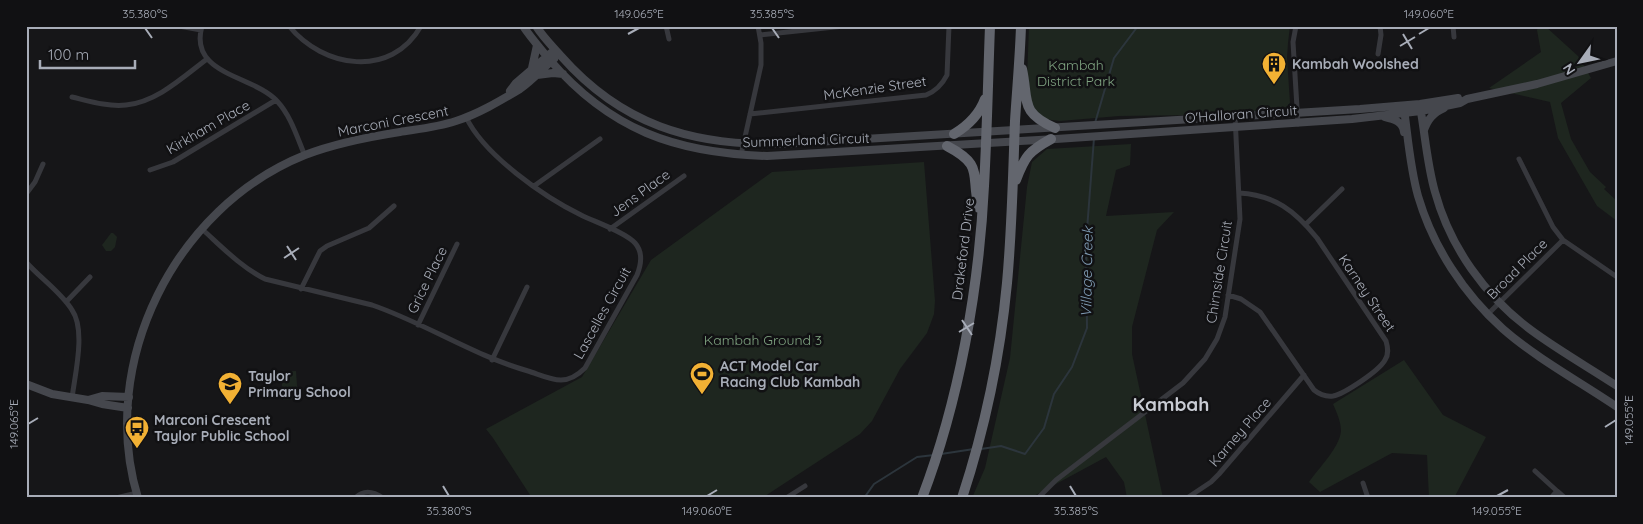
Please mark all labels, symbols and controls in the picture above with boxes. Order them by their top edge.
text: 35.380°S [122,6,168,21]
text: 149.065°E [614,6,664,21]
text: 35.385°S [750,6,795,21]
text: 149.060°E [1404,6,1454,21]
scale bar [40,38,135,70]
north arrow [1556,38,1606,88]
text: 100 m [48,45,89,64]
building icon: Kambah Woolshed [1261,51,1287,85]
place label: Kambah Woolshed [1292,55,1419,73]
park label: Kambah District Park [1037,56,1115,90]
text: N [1559,60,1579,78]
street label: McKenzie Street [822,72,928,104]
street label: Kirkham Place [163,96,253,158]
street label: Marconi Crescent [336,101,450,141]
street label: O'Halloran Circuit [1184,101,1298,127]
street label: Summerland Circuit [742,129,870,151]
street label: Jens Place [607,165,674,221]
street label: Drakeford Drive [948,197,978,301]
street label: Chirnside Circuit [1202,219,1236,325]
water label: Village Creek [1076,224,1097,318]
street label: Broad Place [1483,235,1551,303]
street label: Grice Place [403,243,451,316]
street label: Karney Street [1335,251,1400,335]
street label: Lascelles Circuit [569,264,635,362]
park label: Kambah Ground 3 [704,331,822,349]
place label: ACT Model Car Racing Club Kambah [720,357,860,391]
sports icon: ACT Model Car Racing Club Kambah [689,361,715,395]
place label: Taylor Primary School [248,367,351,401]
school or university icon: Taylor Primary School [217,371,243,405]
district label: Kambah [1133,392,1209,416]
street label: Karney Place [1205,393,1275,470]
text: 149.055°E [1621,395,1636,445]
text: 149.065°E [6,399,21,449]
place label: Marconi Crescent Taylor Public School [154,411,290,445]
bus stop icon: Marconi Crescent Taylor Public School [124,415,150,449]
text: 35.380°S [426,503,472,518]
text: 149.060°E [682,503,732,518]
text: 35.385°S [1054,503,1099,518]
text: 149.055°E [1472,503,1522,518]

